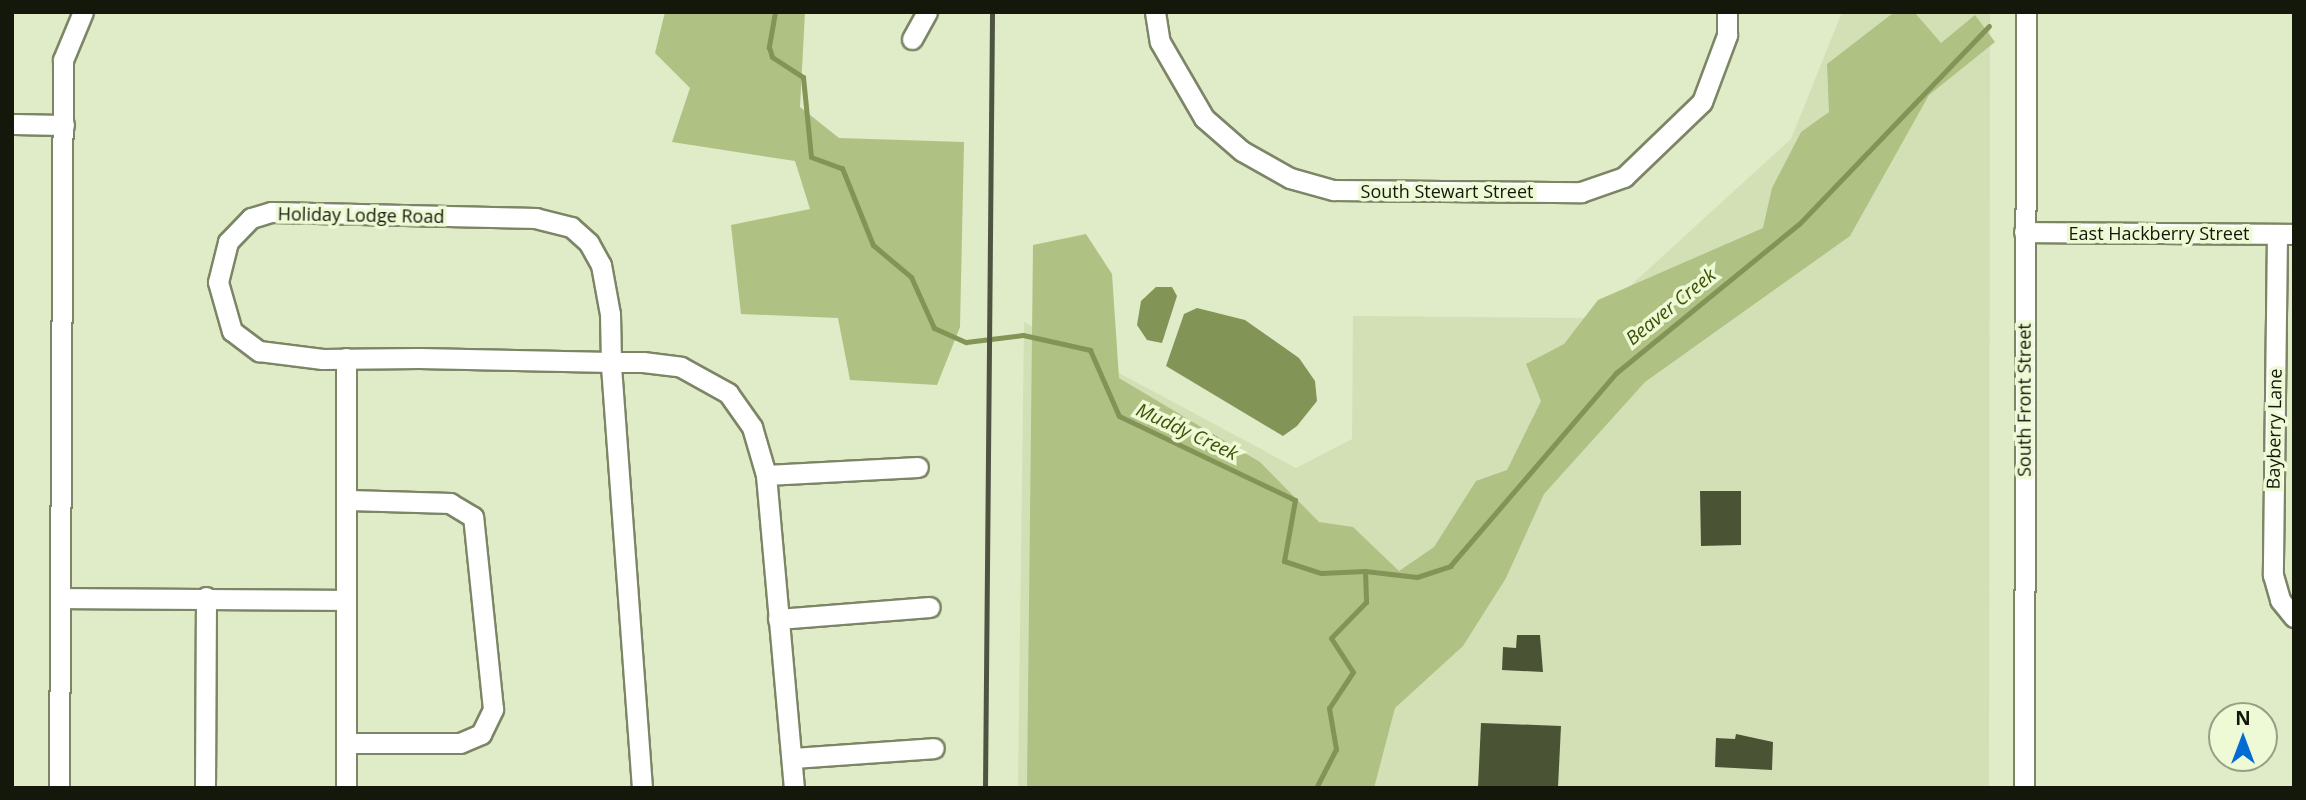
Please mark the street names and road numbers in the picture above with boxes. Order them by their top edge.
street label: South Stewart Street [1361,180,1533,202]
street label: Holiday Lodge Road [278,203,444,227]
street label: East Hackberry Street [2069,222,2249,244]
street label: South Front Street [2013,323,2035,477]
street label: Bayberry Lane [2262,368,2286,490]

